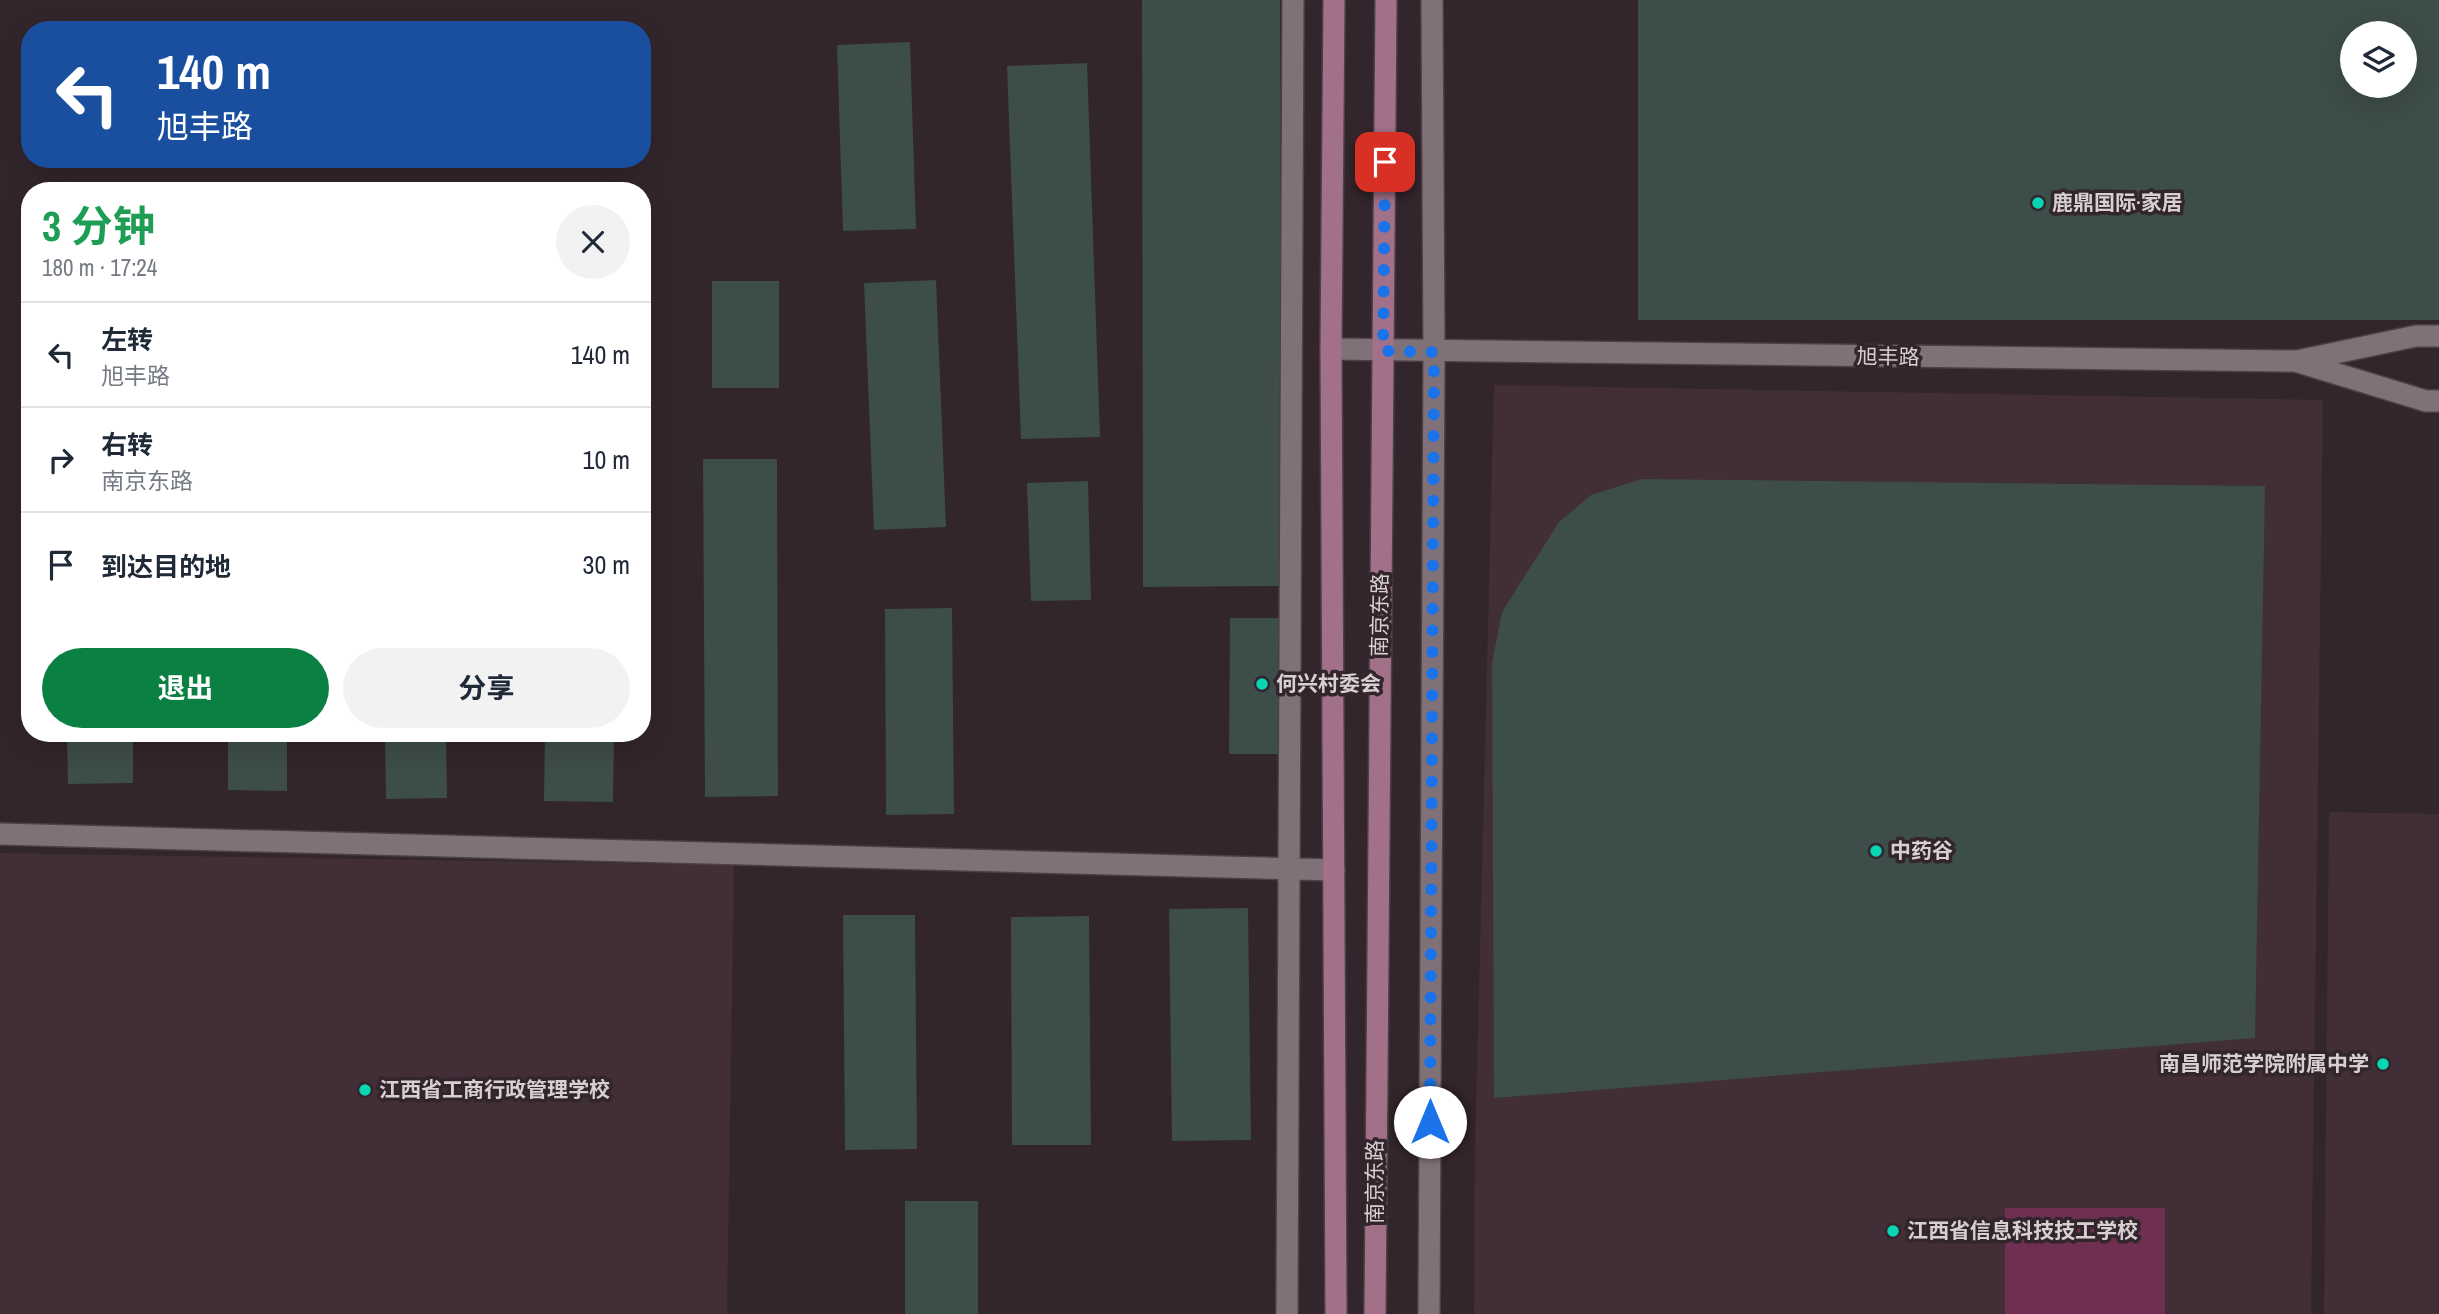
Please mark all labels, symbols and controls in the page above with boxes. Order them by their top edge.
map controls [2340,21,2417,98]
button: layers [2340,21,2417,98]
text: 140 m [157,38,271,104]
icon: left [42,49,133,140]
text: 旭丰路 [157,105,253,148]
pin [1355,132,1415,192]
icon: arrive [1366,143,1404,181]
place label: 鹿鼎国际·家居 [2052,188,2183,217]
marker: 鹿鼎国际·家居 [2030,195,2046,211]
text: 3 分钟 [42,198,155,254]
button: close [556,205,630,279]
text: 180 m · 17:24 [42,252,157,283]
text: 左转 [101,322,153,357]
icon: left [42,336,80,374]
text: 140 m [571,337,630,372]
street label: 旭丰路 [1856,341,1920,372]
text: 旭丰路 [101,360,170,391]
text: 右转 [101,427,153,462]
icon: right [42,441,80,479]
text: 10 m [583,442,630,477]
text: 南京东路 [101,465,193,496]
icon: arrive [42,546,80,584]
text: 30 m [583,547,630,582]
text: 到达目的地 [101,549,231,584]
street label: 南京东路 [1364,573,1395,657]
button: 退出 [42,648,329,728]
button: 分享 [343,648,630,728]
place label: 何兴村委会 [1276,669,1381,698]
marker: 何兴村委会 [1254,676,1270,692]
place label: 中药谷 [1890,836,1953,865]
marker: 中药谷 [1868,843,1884,859]
place label: 南昌师范学院附属中学 [2159,1049,2369,1078]
marker: 南昌师范学院附属中学 [2375,1056,2391,1072]
place label: 江西省工商行政管理学校 [379,1075,610,1104]
marker: 江西省工商行政管理学校 [357,1082,373,1098]
position arrow [1393,1085,1467,1159]
street label: 南京东路 [1360,1140,1389,1224]
place label: 江西省信息科技技工学校 [1907,1216,2138,1245]
marker: 江西省信息科技技工学校 [1885,1223,1901,1239]

